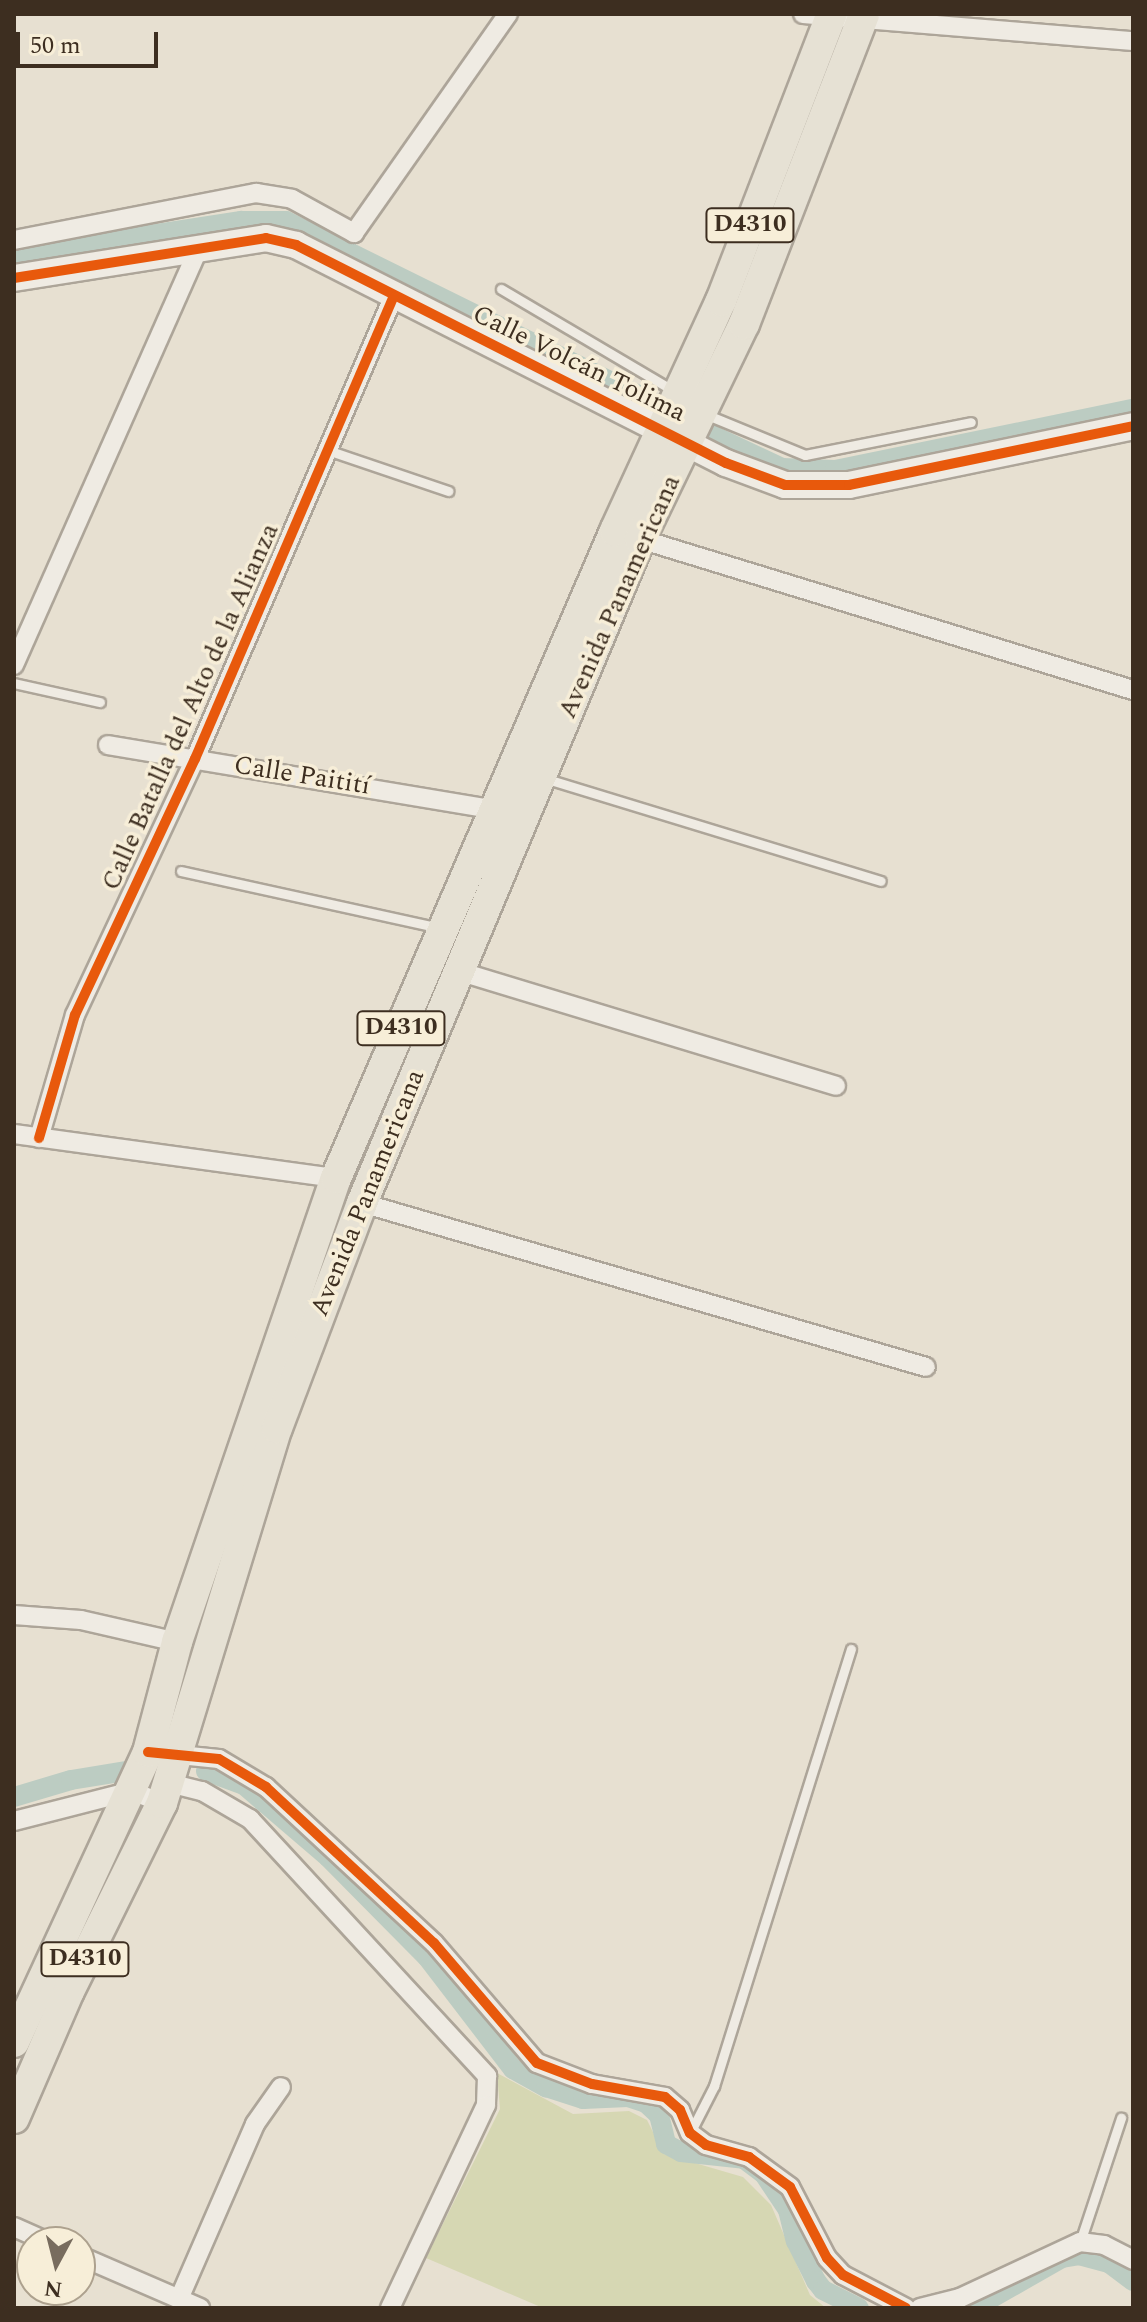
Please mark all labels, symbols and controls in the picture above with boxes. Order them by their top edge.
scale bar [20,16,162,66]
text: 50 m [30,28,81,64]
road number: D4310 [704,205,796,245]
street label: Calle Volcán Tolima [467,299,691,429]
street label: Avenida Panamericana [552,470,688,724]
street label: Calle Batalla del Alto de la Alianza [96,519,286,895]
street label: Calle Paitití [232,750,372,802]
road number: D4310 [355,1008,447,1048]
street label: Avenida Panamericana [304,1065,432,1321]
road number: D4310 [39,1939,131,1979]
north arrow [16,2226,96,2306]
text: N [42,2271,64,2306]

